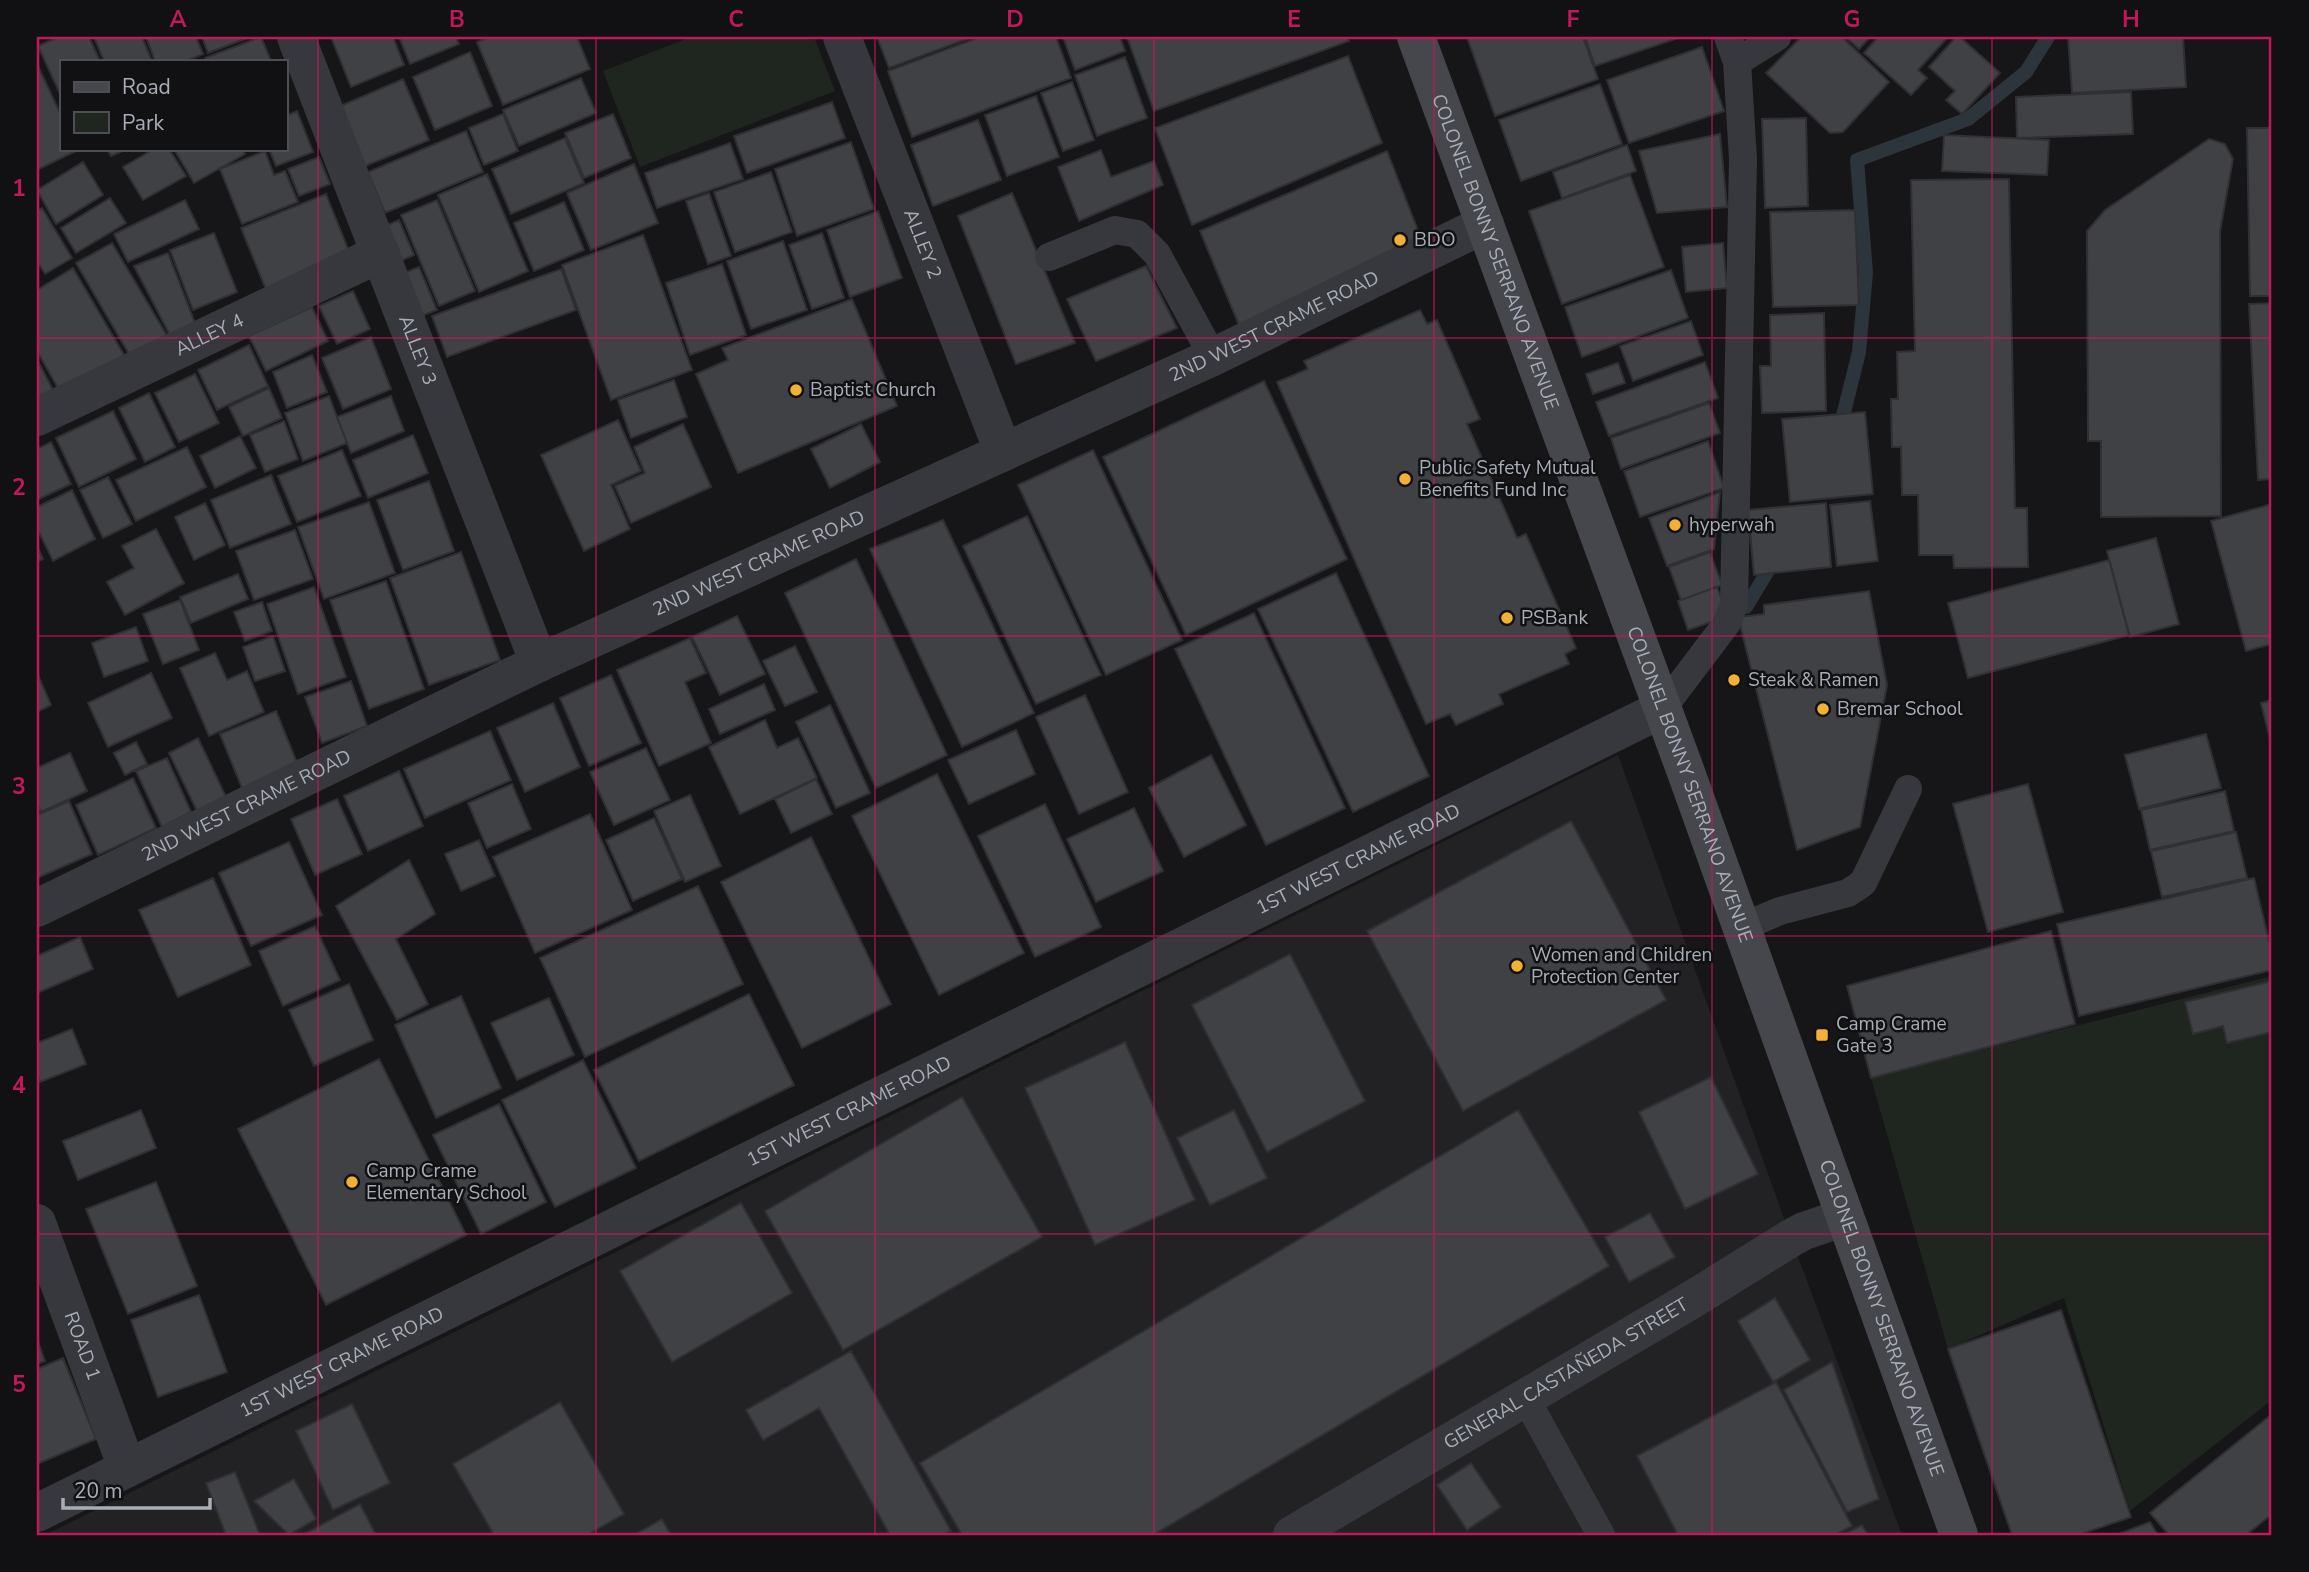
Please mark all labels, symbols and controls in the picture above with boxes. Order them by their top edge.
text: A [169,4,187,35]
text: B [449,4,465,35]
text: C [728,4,744,35]
text: D [1006,4,1024,35]
text: E [1287,4,1301,35]
text: F [1567,4,1580,35]
text: G [1844,4,1860,35]
text: H [2122,4,2140,35]
legend [60,60,287,150]
text: Road [122,73,171,101]
street label: COLONEL BONNY SERRANO AVENUE [1425,90,1565,414]
text: Park [122,109,164,137]
text: 1 [12,173,26,204]
street label: ALLEY 2 [897,205,948,283]
place label: BDO [1414,227,1456,253]
marker: BDO [1392,232,1408,248]
street label: 2ND WEST CRAME ROAD [1165,265,1383,388]
street label: ALLEY 4 [171,307,248,362]
street label: ALLEY 3 [392,311,443,389]
place label: Baptist Church [810,377,936,403]
marker: Baptist Church [788,382,804,398]
place label: Public Safety Mutual Benefits Fund Inc [1419,455,1596,503]
marker: Public Safety Mutual Benefits Fund Inc [1397,471,1413,487]
text: 2 [12,472,26,503]
street label: 2ND WEST CRAME ROAD [649,504,869,623]
place label: hyperwah [1689,512,1775,538]
marker: hyperwah [1667,517,1683,533]
place label: PSBank [1521,605,1588,631]
marker: PSBank [1499,610,1515,626]
street label: COLONEL BONNY SERRANO AVENUE [1620,623,1759,946]
place label: Steak & Ramen [1748,667,1879,693]
marker: Steak & Ramen [1726,672,1742,688]
place label: Bremar School [1837,696,1963,722]
marker: Bremar School [1815,701,1831,717]
street label: 2ND WEST CRAME ROAD [137,744,356,868]
text: 3 [12,771,26,802]
street label: 1ST WEST CRAME ROAD [1252,798,1465,921]
place label: Women and Children Protection Center [1531,942,1712,990]
marker: Women and Children Protection Center [1509,958,1525,974]
place label: Camp Crame Gate 3 [1836,1011,1947,1059]
marker: Camp Crame Gate 3 [1814,1027,1830,1043]
street label: 1ST WEST CRAME ROAD [742,1050,956,1173]
text: 4 [12,1070,26,1101]
street label: COLONEL BONNY SERRANO AVENUE [1813,1156,1950,1480]
place label: Camp Crame Elementary School [366,1158,527,1206]
marker: Camp Crame Elementary School [344,1174,360,1190]
street label: GENERAL CASTAÑEDA STREET [1439,1291,1694,1456]
street label: 1ST WEST CRAME ROAD [235,1301,448,1424]
street label: ROAD 1 [58,1308,107,1384]
text: 5 [12,1369,26,1400]
scale bar [63,1467,210,1511]
text: 20 m [74,1477,123,1505]

